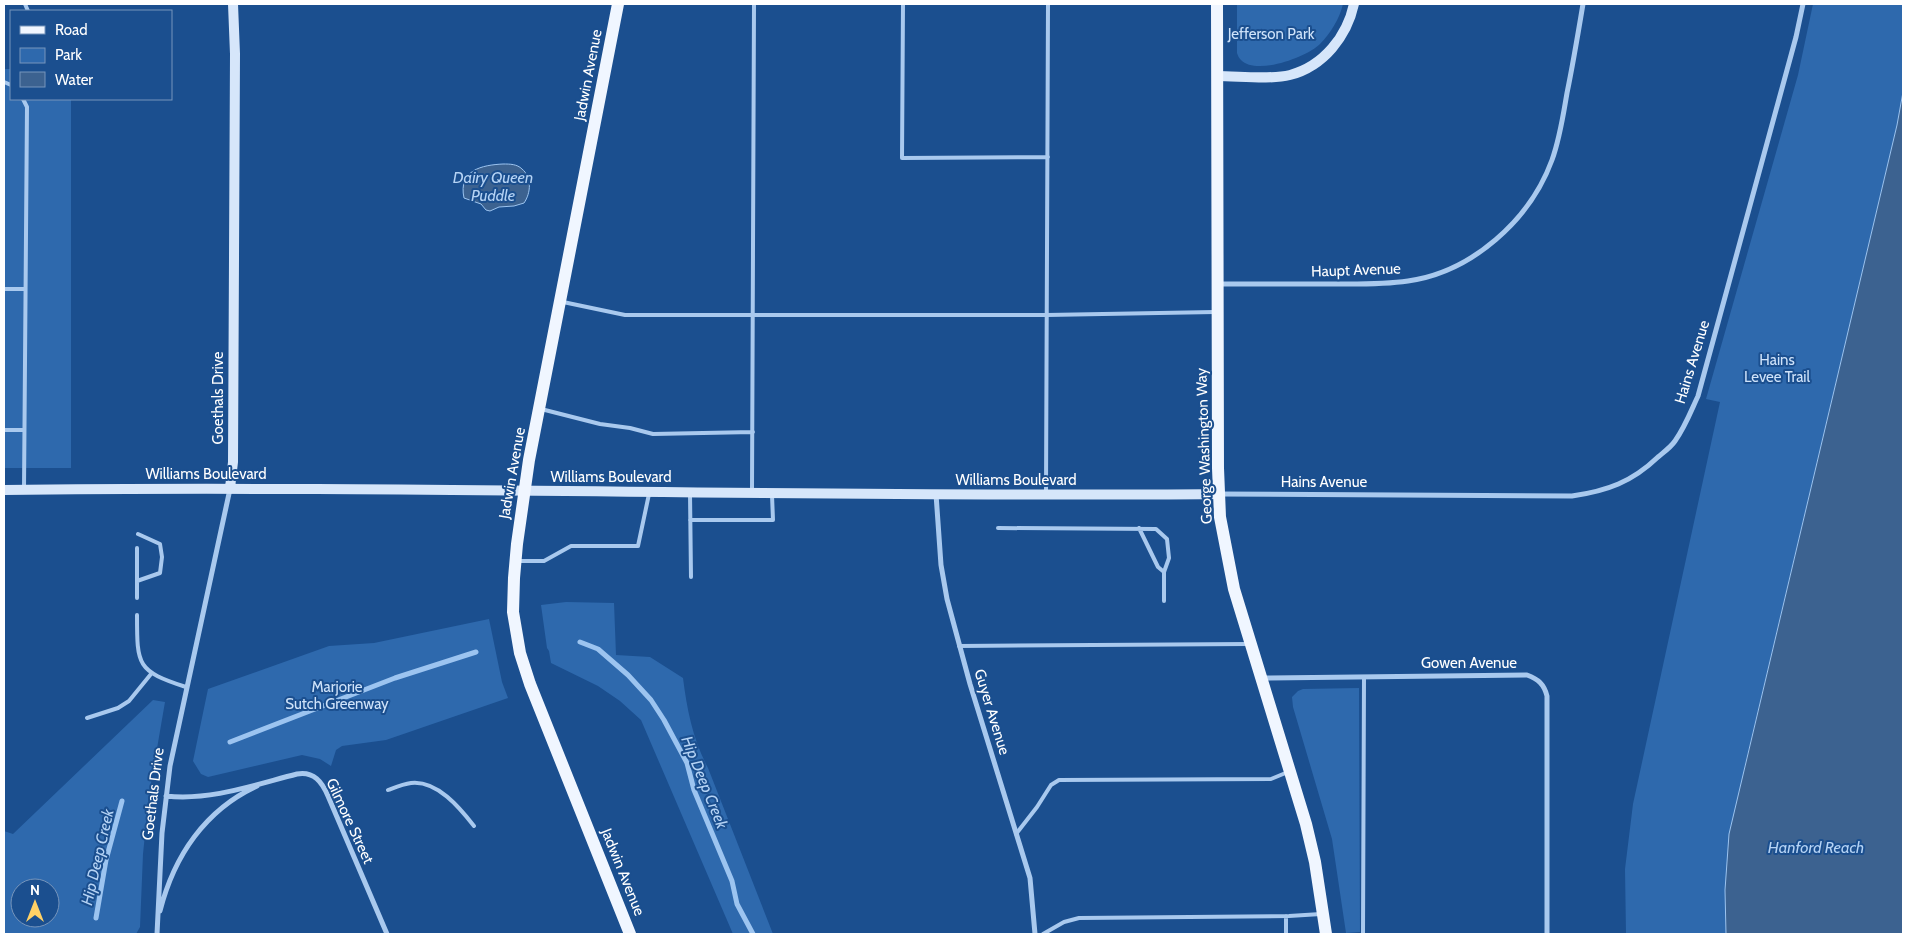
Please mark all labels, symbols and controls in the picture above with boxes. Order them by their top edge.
legend [10,10,172,100]
text: Road [55,21,88,39]
park label: Jefferson Park [1227,25,1315,43]
street label: Jadwin Avenue [570,28,606,123]
text: Park [55,46,82,64]
text: Water [55,71,93,89]
water label: Dairy Queen Puddle [453,168,533,205]
street label: Haupt Avenue [1311,259,1401,281]
street label: Hains Avenue [1671,318,1713,406]
street label: Goethals Drive [209,351,227,445]
park label: Hains Levee Trail [1744,351,1811,386]
street label: George Washington Way [1192,367,1216,524]
street label: Jadwin Avenue [495,426,529,521]
street label: Williams Boulevard [145,465,267,483]
street label: Williams Boulevard [550,468,672,486]
street label: Williams Boulevard [955,471,1077,489]
street label: Hains Avenue [1281,473,1367,491]
street label: Gowen Avenue [1421,654,1517,672]
street label: Guyer Avenue [970,667,1014,757]
park label: Marjorie Sutch Greenway [285,678,389,713]
water label: Hip Deep Creek [677,733,732,832]
street label: Goethals Drive [138,746,168,841]
street label: Gilmore Street [322,775,378,867]
water label: Hip Deep Creek [77,806,118,907]
street label: Jadwin Avenue [597,825,649,919]
water label: Hanford Reach [1768,838,1864,857]
north arrow [10,878,60,928]
text: N [30,881,40,899]

